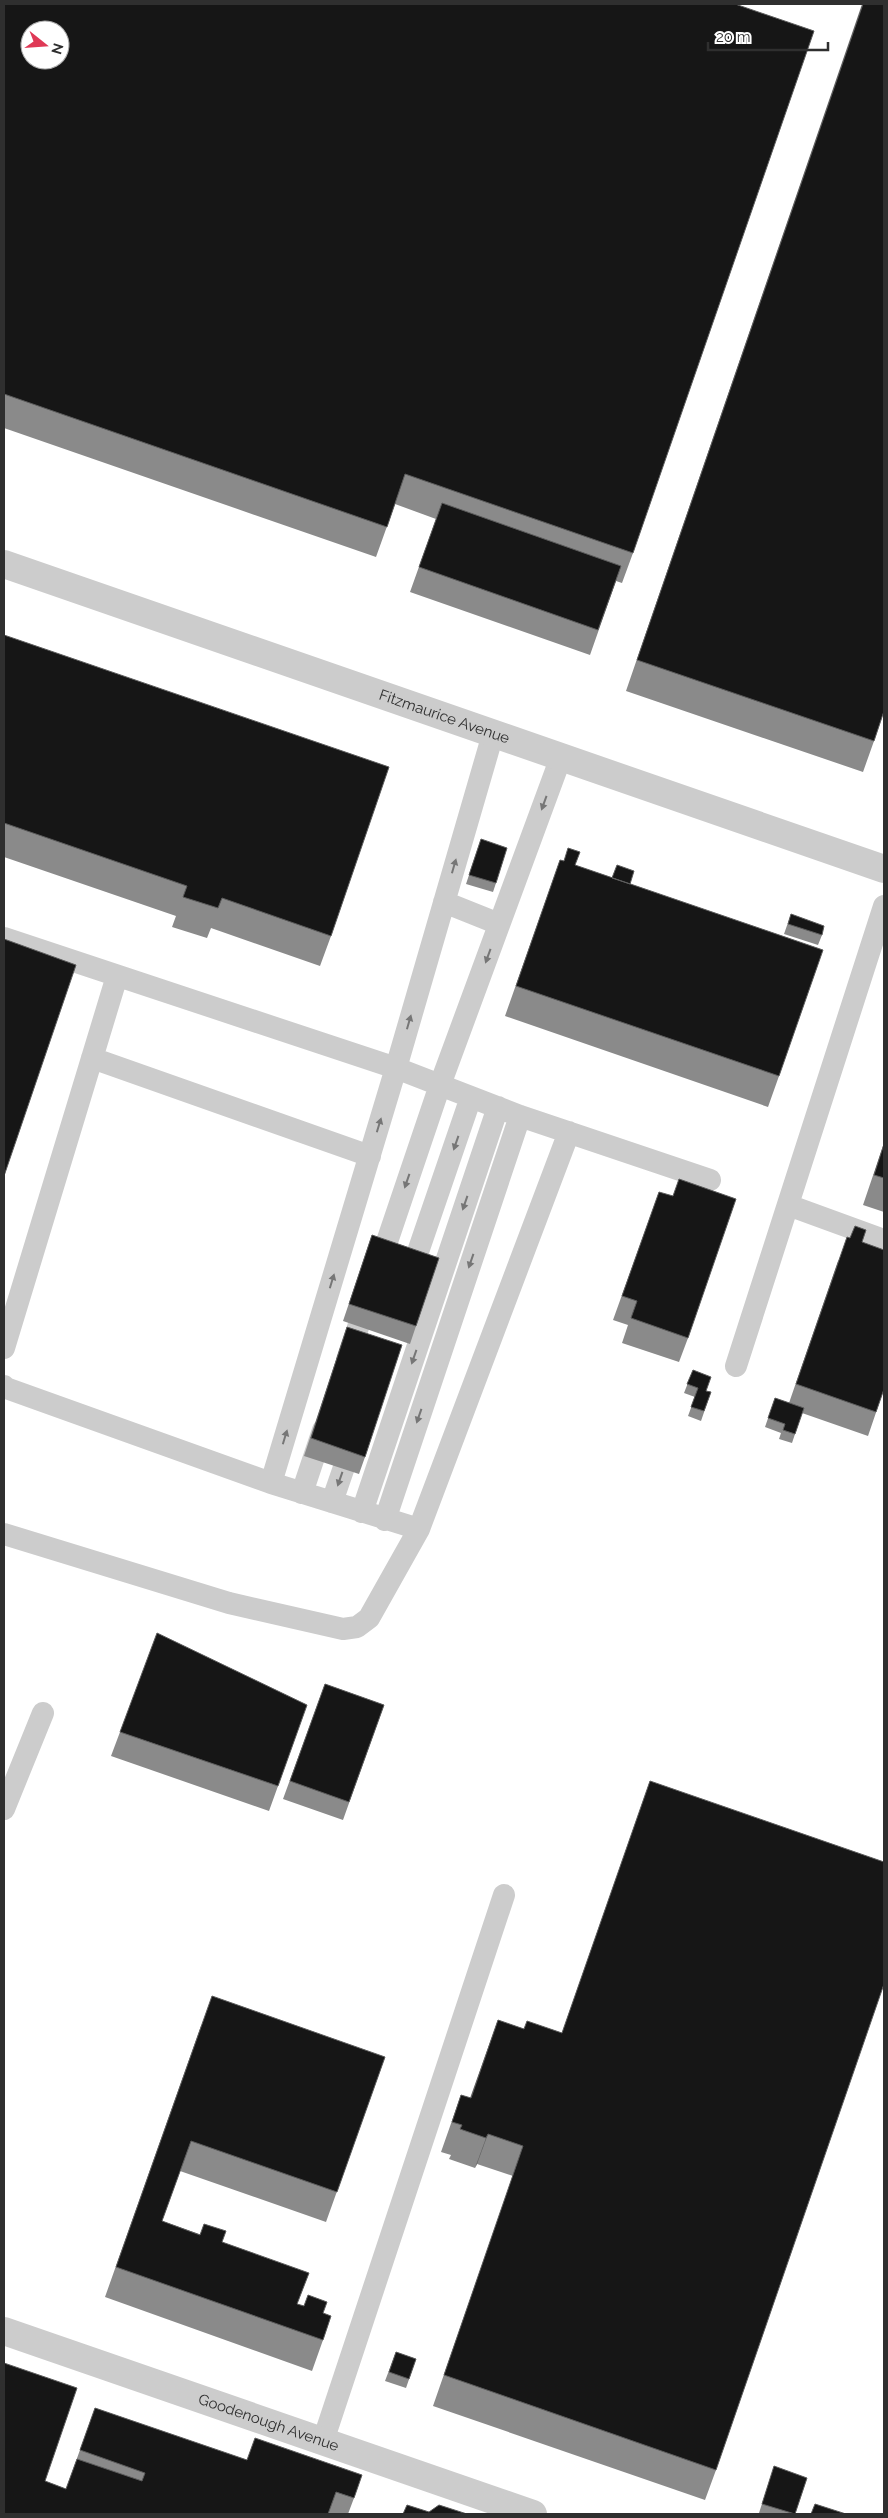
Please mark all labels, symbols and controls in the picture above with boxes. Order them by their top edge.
north arrow [20,20,70,70]
scale bar [708,20,828,52]
text: 20 m [716,28,751,46]
text: N [48,41,67,56]
street label: Fitzmaurice Avenue [377,686,512,748]
one-way arrow [540,796,548,811]
one-way arrow [451,858,459,873]
one-way arrow [484,948,491,963]
one-way arrow [406,1014,414,1029]
one-way arrow [375,1118,383,1133]
one-way arrow [451,1136,459,1151]
one-way arrow [403,1174,411,1189]
one-way arrow [461,1196,469,1211]
one-way arrow [467,1254,474,1269]
one-way arrow [328,1273,336,1288]
one-way arrow [410,1350,418,1365]
one-way arrow [415,1408,423,1423]
one-way arrow [282,1429,290,1444]
one-way arrow [336,1472,344,1487]
street label: Goodenough Avenue [196,2390,341,2455]

